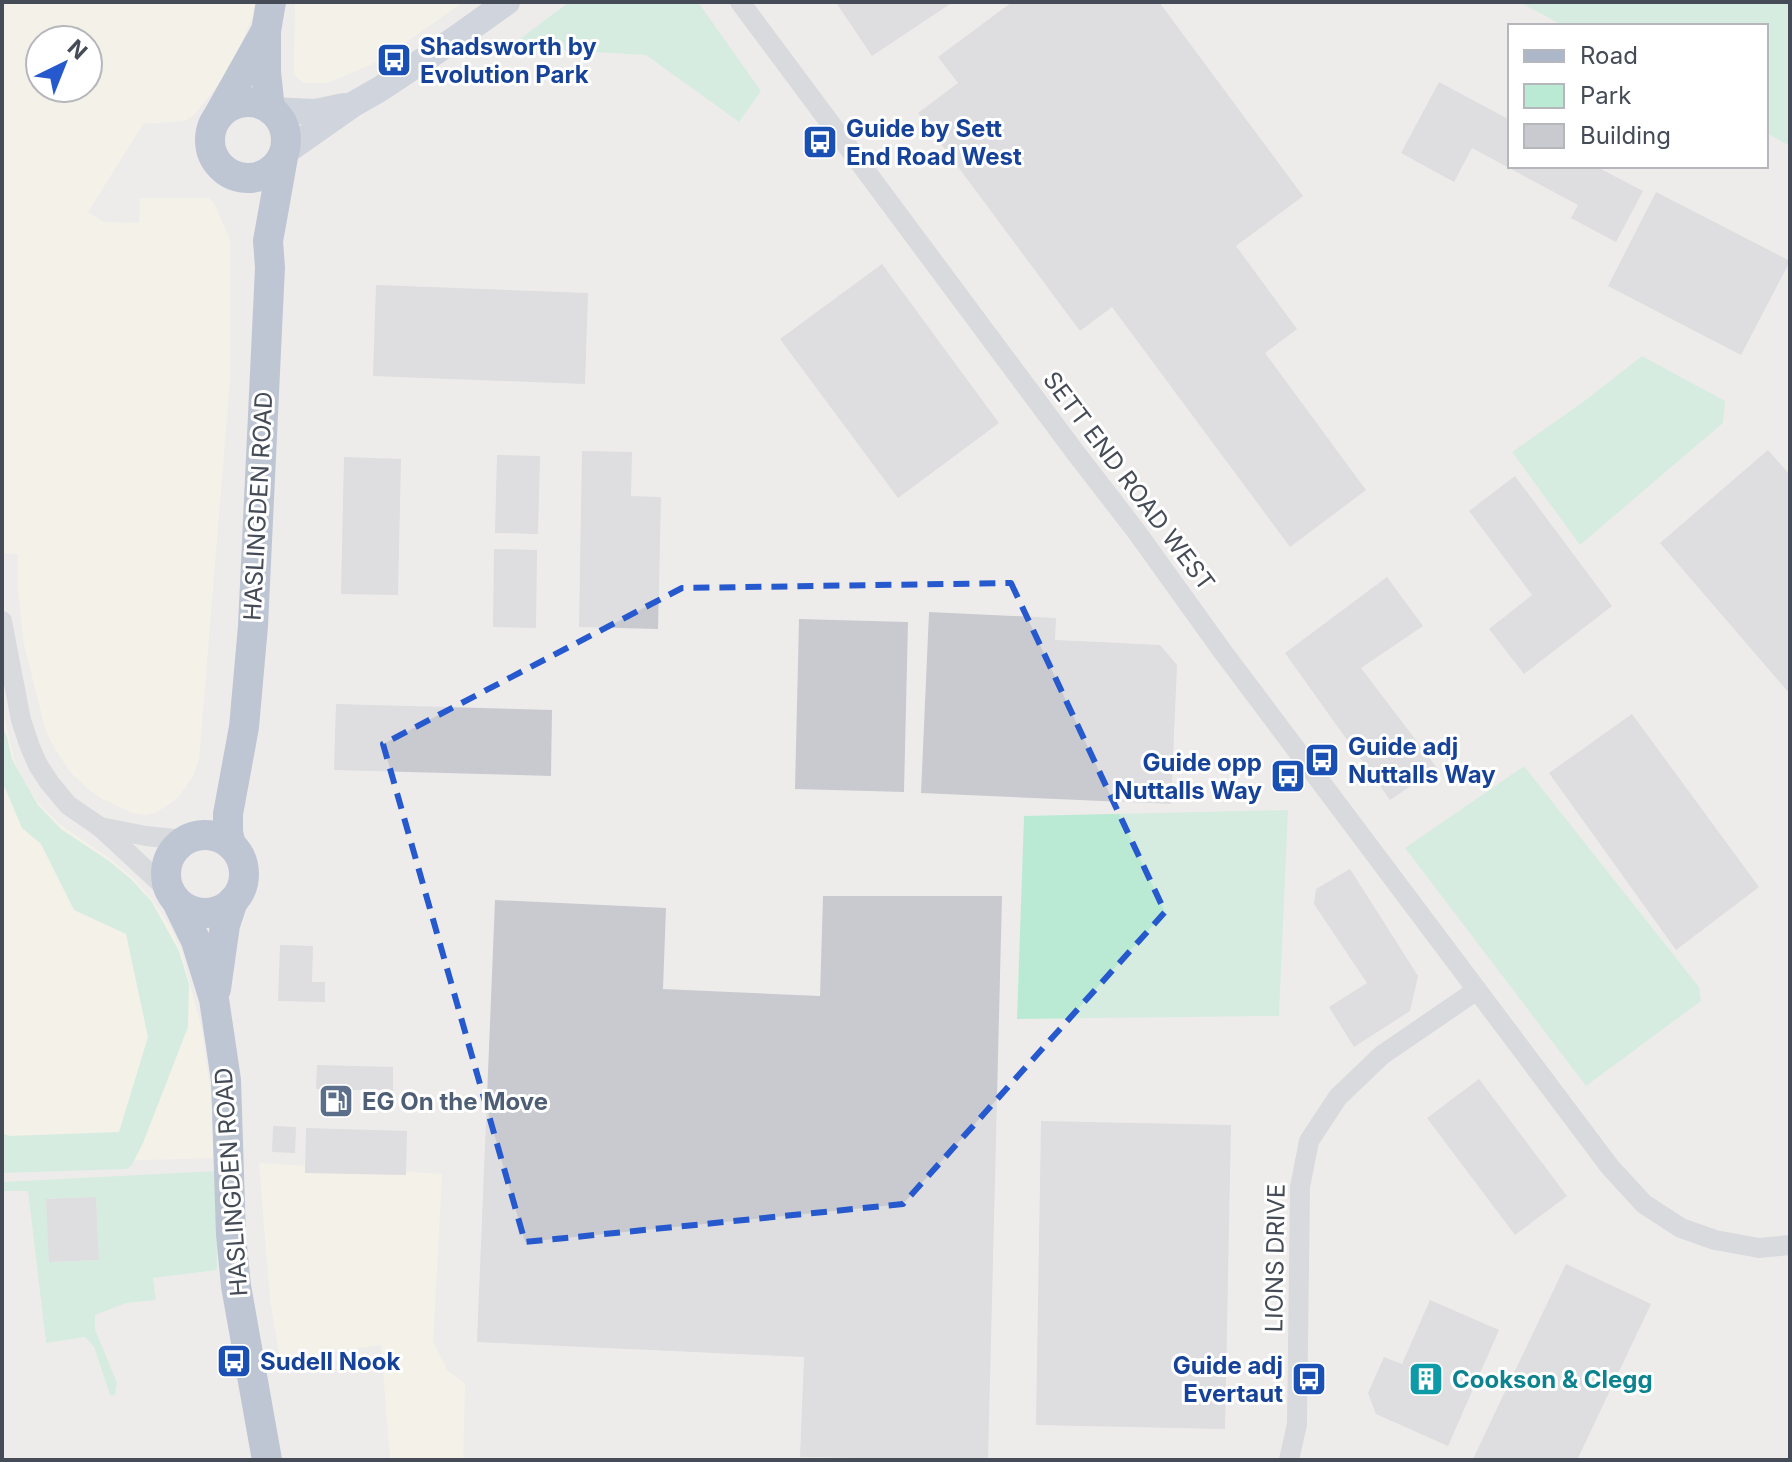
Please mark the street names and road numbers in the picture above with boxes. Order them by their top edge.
street label: SETT END ROAD WEST [1037,366,1221,596]
street label: HASLINGDEN ROAD [238,391,278,621]
street label: HASLINGDEN ROAD [209,1067,253,1297]
street label: LIONS DRIVE [1259,1183,1291,1333]

